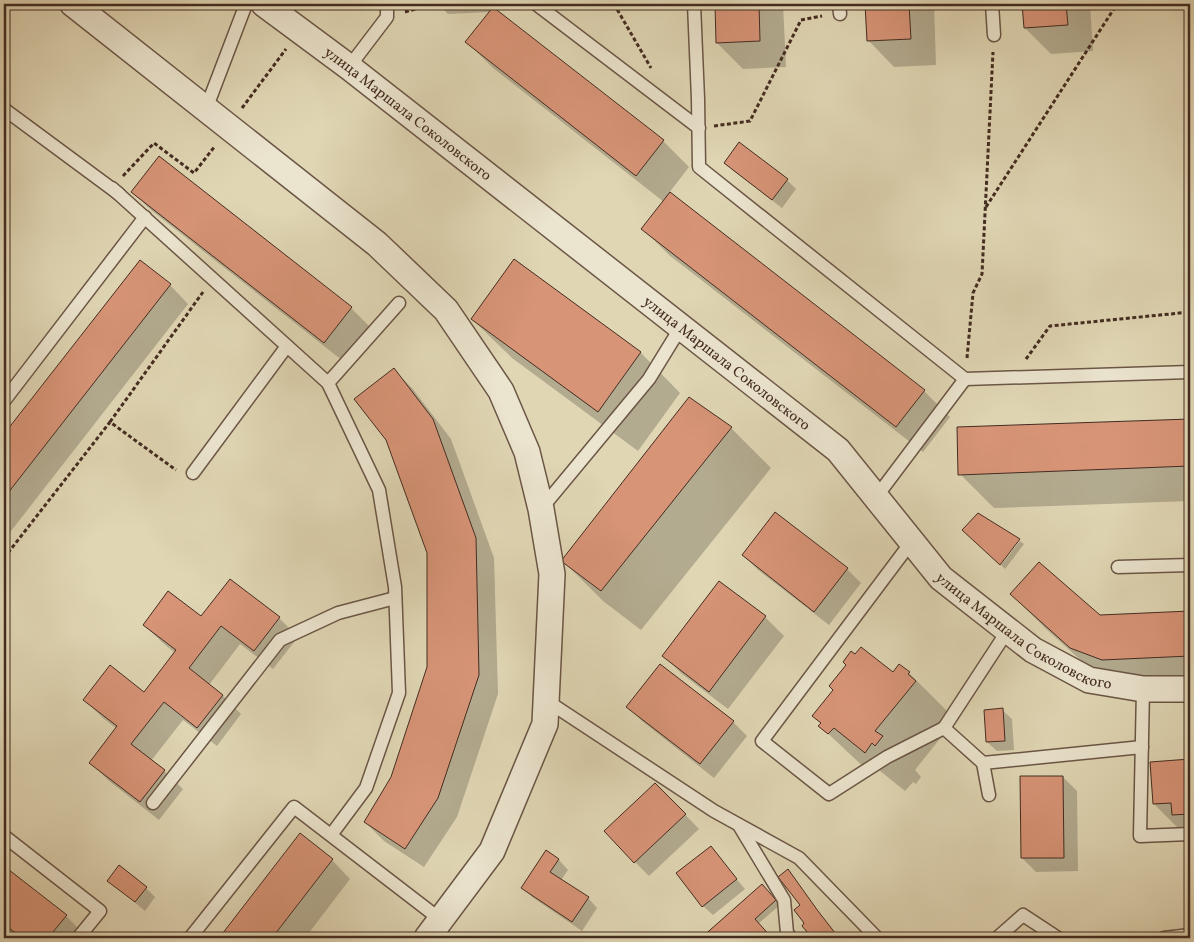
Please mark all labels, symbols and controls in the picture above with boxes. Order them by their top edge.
street label: улица Маршала Соколовского [319,43,495,187]
street label: улица Маршала Соколовского [638,292,814,436]
street label: улица Маршала Соколовского [929,569,1113,696]

